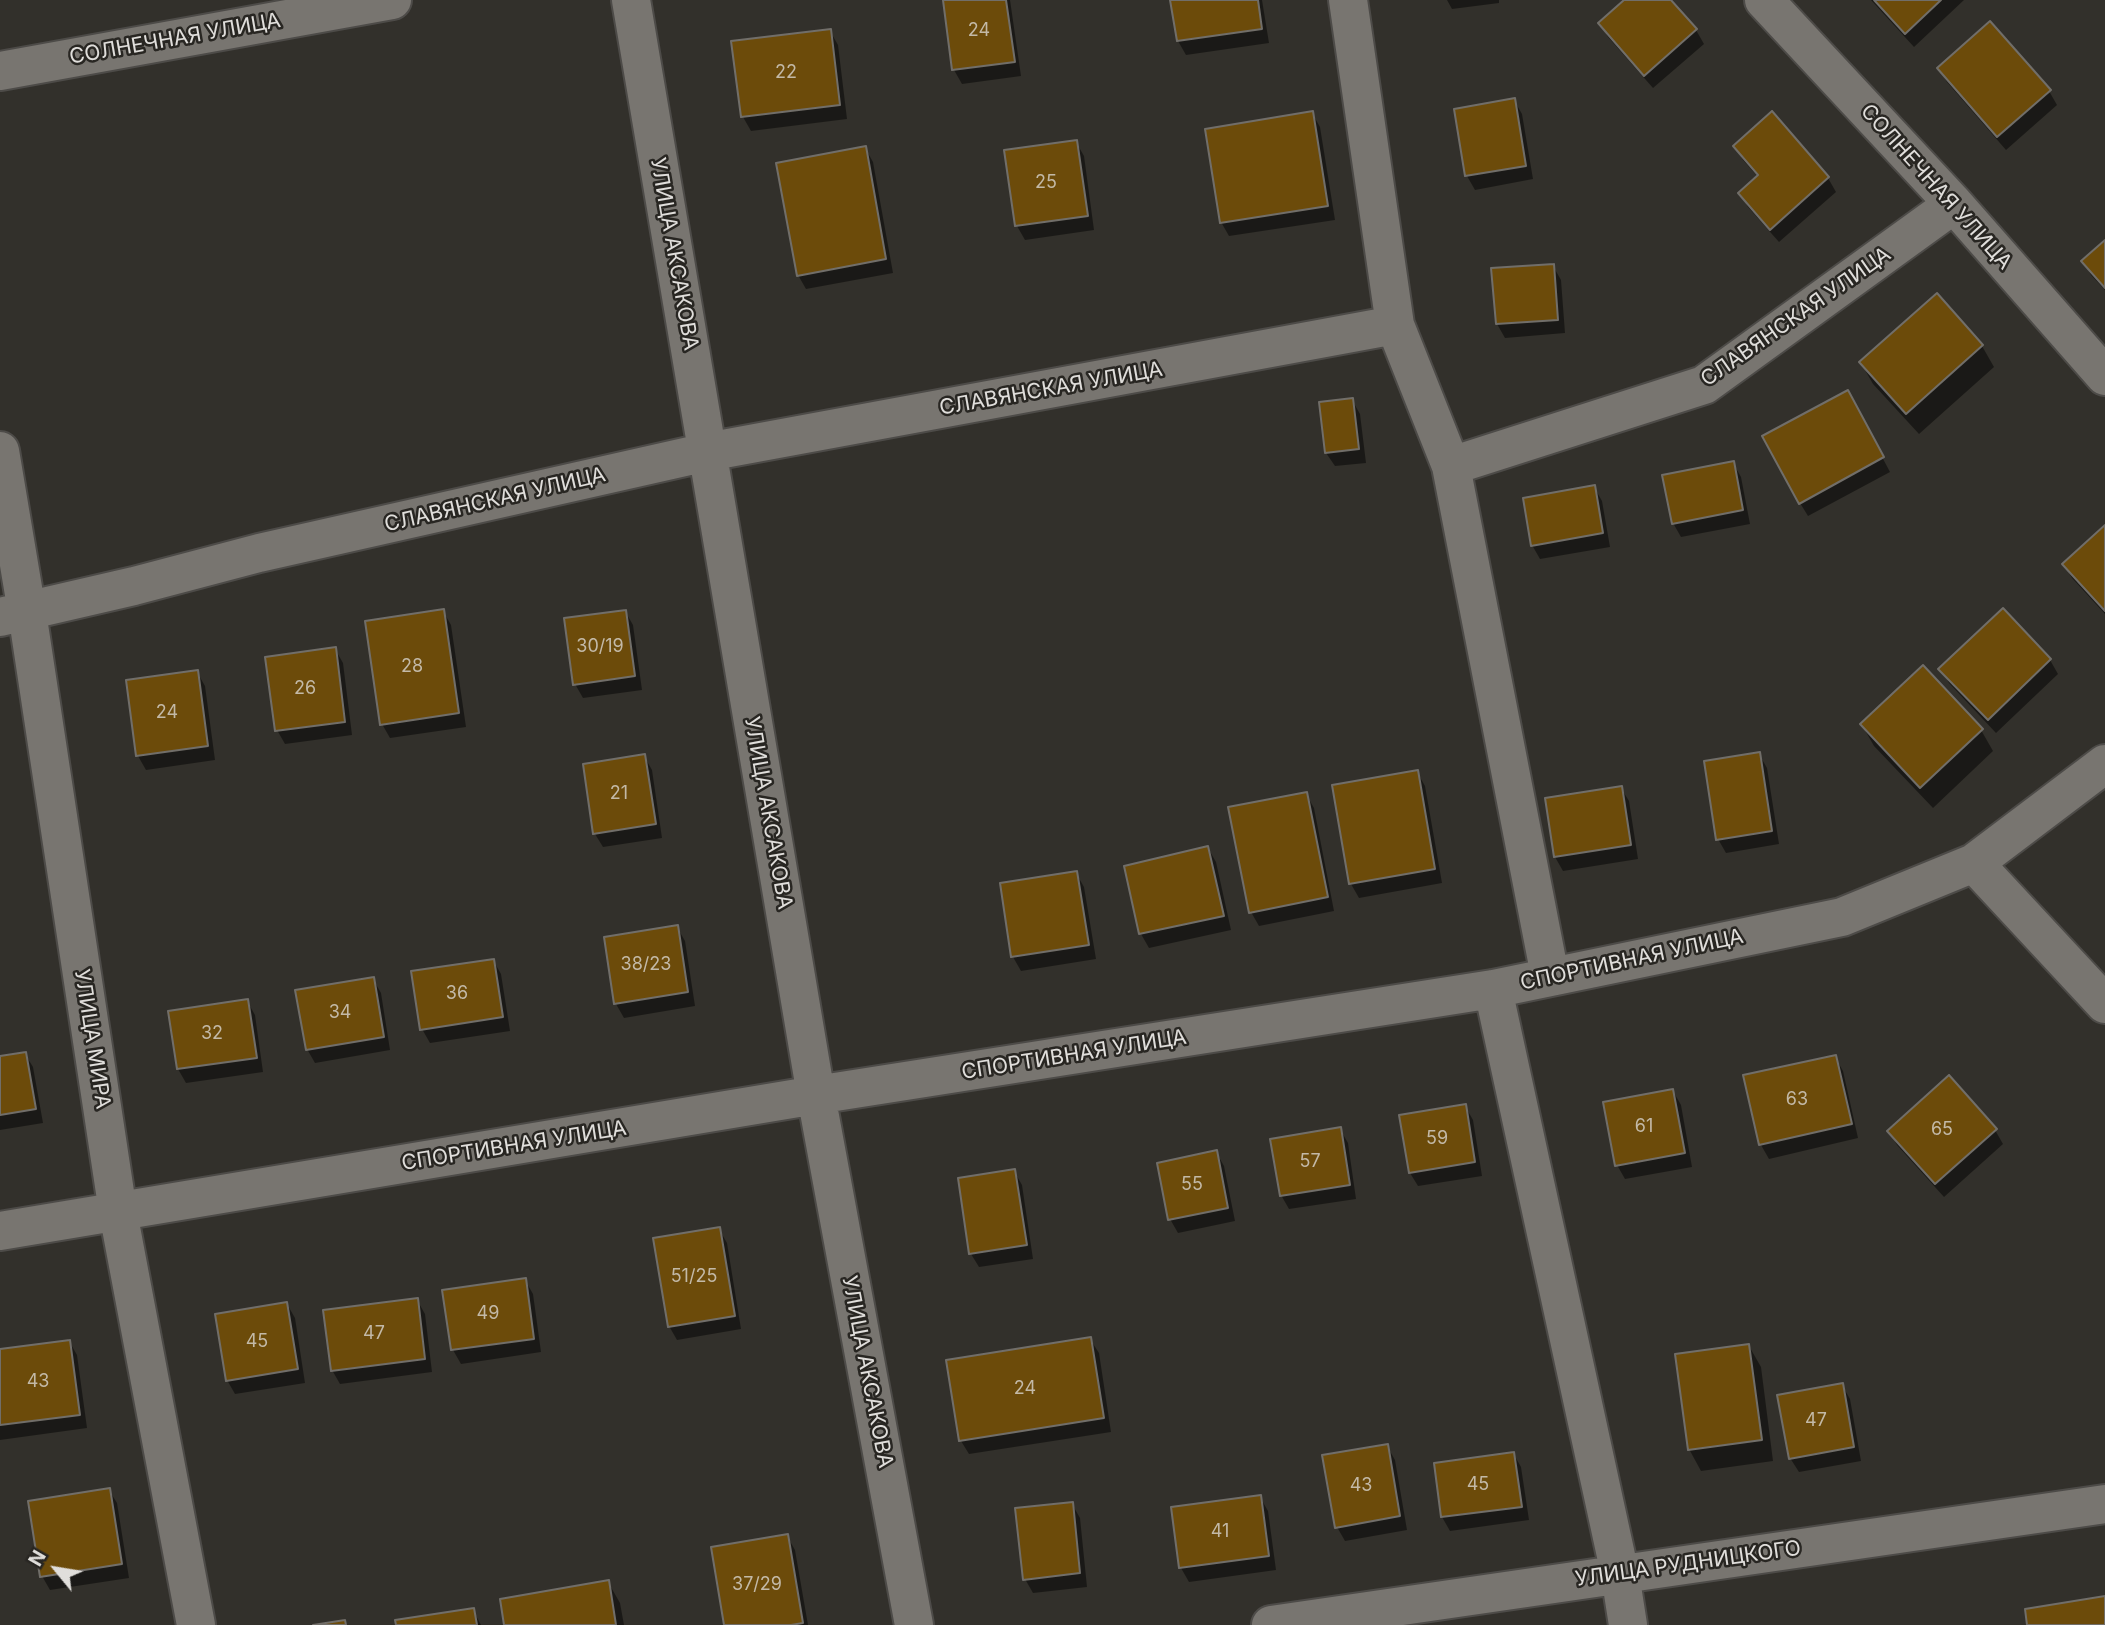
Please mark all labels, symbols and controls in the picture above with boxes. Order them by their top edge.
street label: СОЛНЕЧНАЯ УЛИЦА [67,8,283,70]
house number: 24 [968,20,990,42]
house number: 22 [775,62,797,84]
street label: СОЛНЕЧНАЯ УЛИЦА [1855,99,2017,275]
street label: УЛИЦА АКСАКОВА [645,156,703,352]
house number: 25 [1035,172,1057,194]
street label: СЛАВЯНСКАЯ УЛИЦА [1696,242,1896,392]
street label: СЛАВЯНСКАЯ УЛИЦА [937,357,1165,421]
street label: СЛАВЯНСКАЯ УЛИЦА [382,462,608,538]
house number: 30/19 [576,636,624,658]
house number: 28 [401,656,423,678]
house number: 26 [294,678,316,700]
house number: 24 [156,702,178,724]
street label: УЛИЦА АКСАКОВА [739,715,797,911]
house number: 21 [610,783,628,805]
street label: СПОРТИВНАЯ УЛИЦА [1518,924,1746,996]
house number: 38/23 [621,954,671,976]
street label: УЛИЦА МИРА [68,967,116,1111]
house number: 36 [446,983,468,1005]
house number: 34 [329,1002,351,1024]
house number: 32 [201,1023,223,1045]
street label: СПОРТИВНАЯ УЛИЦА [960,1025,1188,1085]
house number: 63 [1786,1089,1808,1111]
street label: СПОРТИВНАЯ УЛИЦА [400,1116,628,1176]
house number: 61 [1635,1116,1653,1138]
house number: 65 [1931,1119,1953,1141]
house number: 59 [1426,1128,1448,1150]
house number: 57 [1299,1151,1321,1173]
house number: 55 [1181,1174,1203,1196]
house number: 51/25 [671,1266,717,1288]
street label: УЛИЦА АКСАКОВА [836,1274,898,1470]
house number: 49 [477,1303,499,1325]
house number: 47 [363,1323,385,1345]
house number: 45 [246,1331,268,1353]
house number: 43 [27,1371,49,1393]
house number: 24 [1014,1378,1036,1400]
house number: 47 [1805,1410,1827,1432]
house number: 45 [1467,1474,1489,1496]
house number: 43 [1350,1475,1372,1497]
house number: 41 [1211,1521,1229,1543]
north arrow [21,1534,91,1604]
street label: УЛИЦА РУДНИЦКОГО [1574,1536,1802,1592]
text: N [24,1546,51,1570]
house number: 37/29 [732,1574,782,1596]

